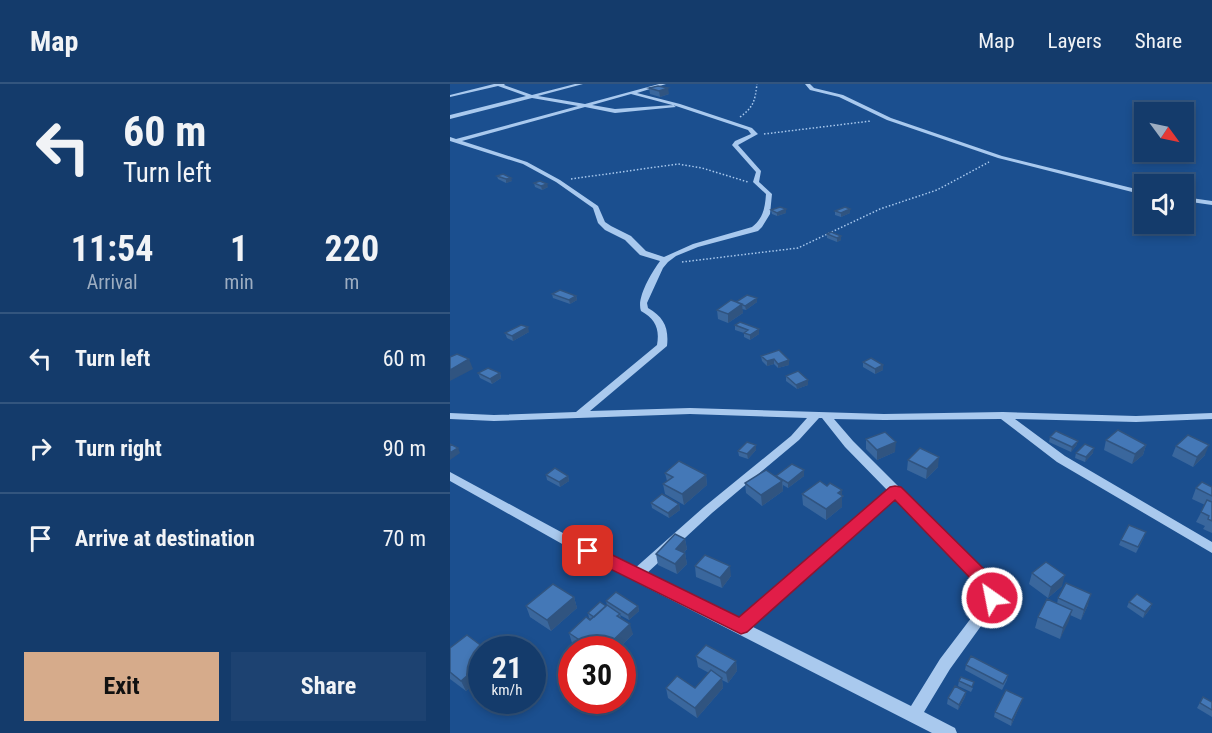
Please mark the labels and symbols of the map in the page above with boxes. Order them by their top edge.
north arrow [1134,102,1194,162]
pin [562,525,613,576]
position arrow [960,566,1024,630]
speed limit sign: 30 [558,636,636,714]

